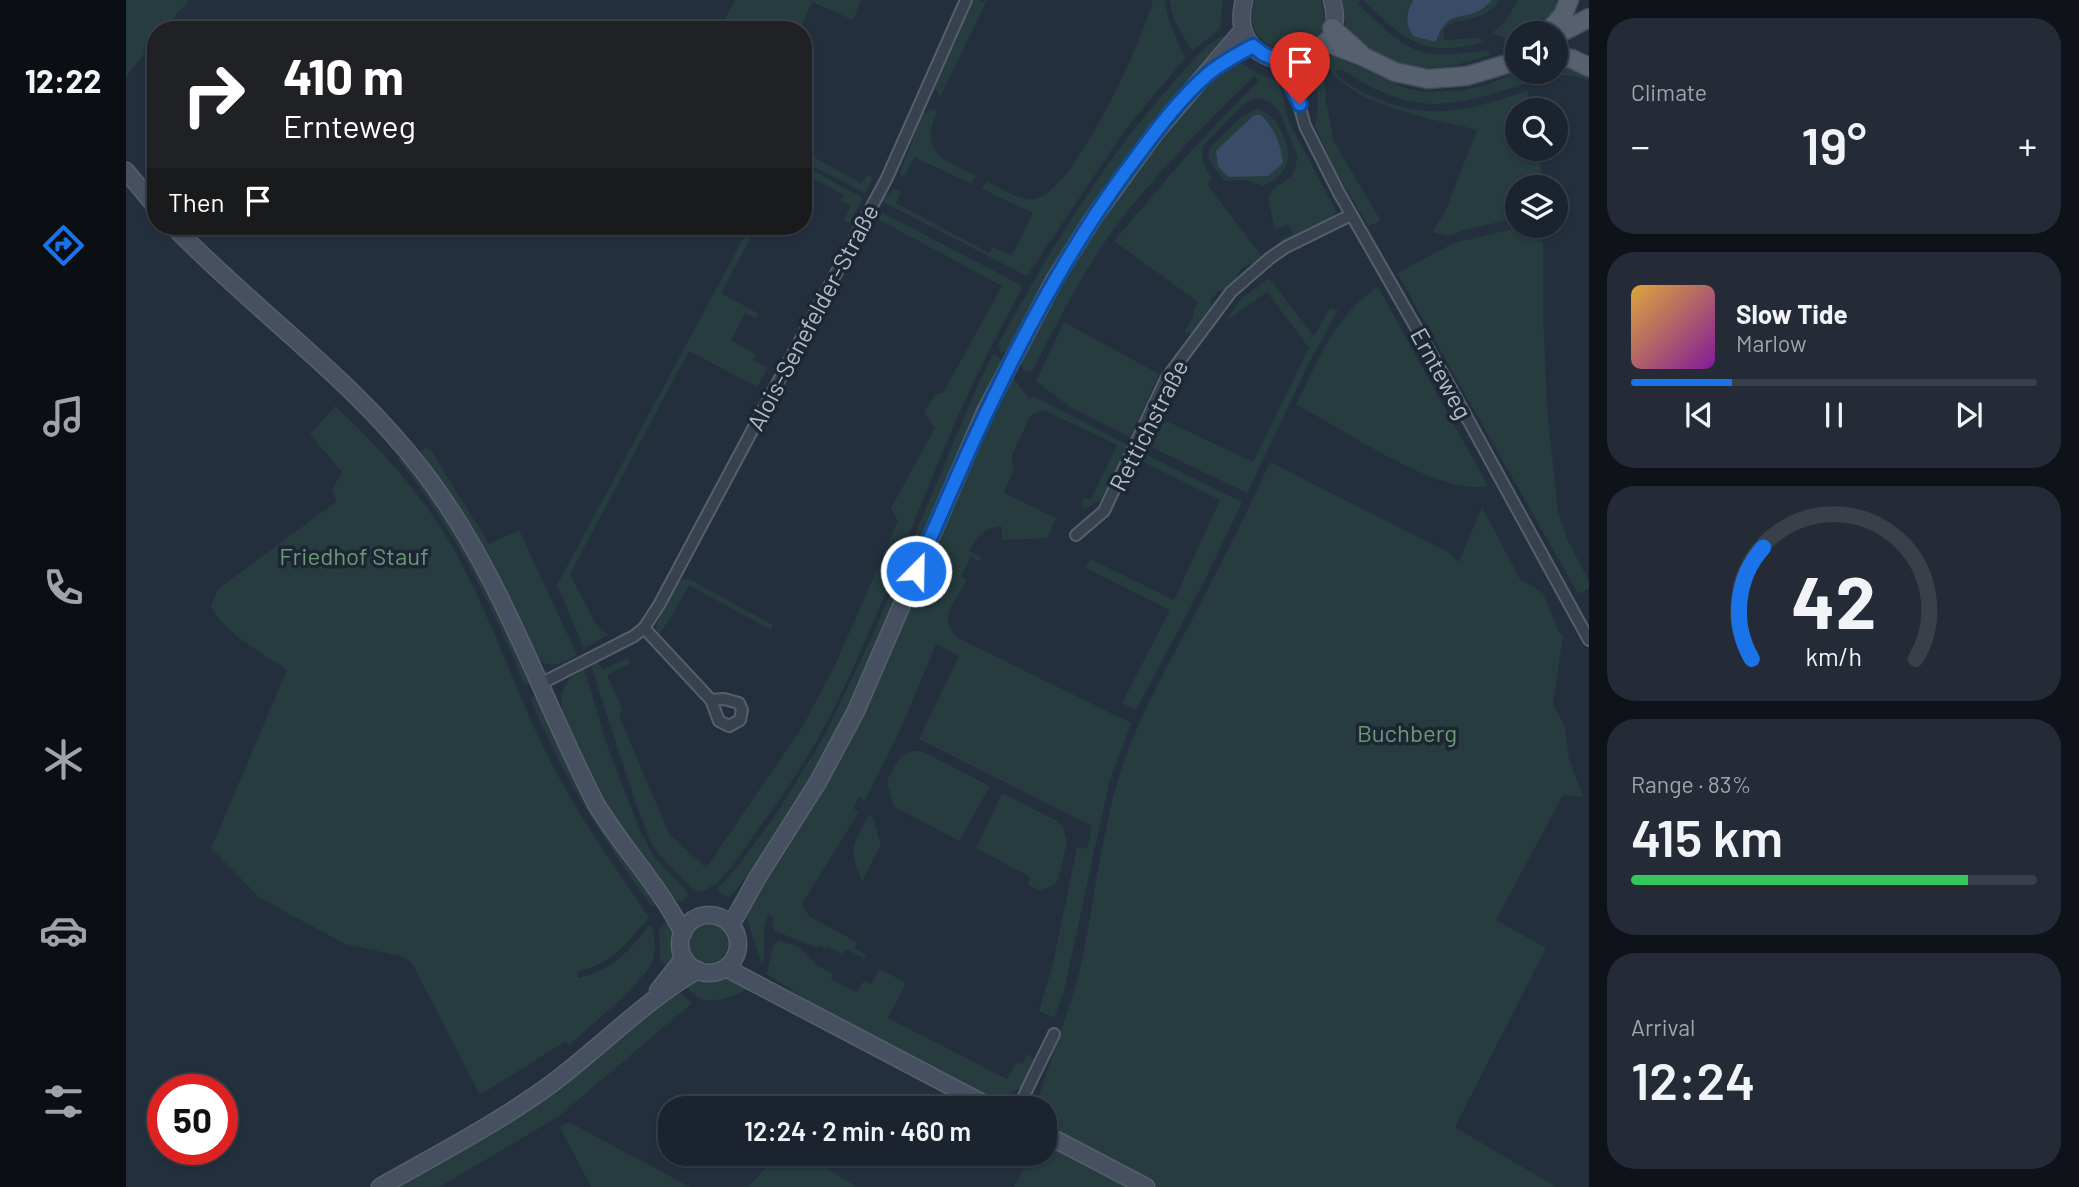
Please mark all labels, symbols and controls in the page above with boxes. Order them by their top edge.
map controls [1505,21,1568,238]
button: sound [1505,21,1568,84]
pin [1270,32,1330,104]
icon: arrive [1281,43,1319,81]
text: 410 m [283,46,404,105]
icon: right [168,49,259,140]
text: 12:22 [25,61,101,99]
text: Climate [1631,78,1707,106]
button: search [1505,98,1568,161]
text: Ernteweg [283,106,416,144]
text: 19° [1801,113,1867,175]
text: − [1631,122,1650,168]
text: + [2018,122,2037,168]
button: layers [1505,175,1568,238]
icon: arrive [239,182,277,220]
text: Then [168,186,225,217]
street label: Alois-Senefelder-Straße [740,199,884,435]
icon: directions [39,221,88,270]
text: Slow Tide [1736,298,1848,329]
street label: Ernteweg [1405,322,1479,424]
text: Marlow [1736,329,1807,357]
street label: Rettichstraße [1102,354,1194,496]
icon: music [39,392,88,441]
icon: previous [1680,396,1718,434]
icon: pause [1815,396,1853,434]
icon: next [1950,396,1988,434]
position arrow [879,534,953,608]
park label: Friedhof Stauf [279,541,429,570]
text: 42 [1792,557,1876,645]
icon: phone [39,563,88,612]
text: km/h [1806,641,1862,671]
park label: Buchberg [1357,718,1457,747]
icon: climate [39,735,88,784]
text: Range · 83% [1631,770,1751,798]
text: 415 km [1631,805,1783,867]
icon: car [39,906,88,955]
text: Arrival [1631,1013,1695,1041]
text: 12:24 [1631,1048,1756,1110]
speed limit sign: 50 [147,1074,238,1165]
icon: filters [39,1077,88,1126]
text: 12:24 · 2 min · 460 m [744,1115,971,1146]

